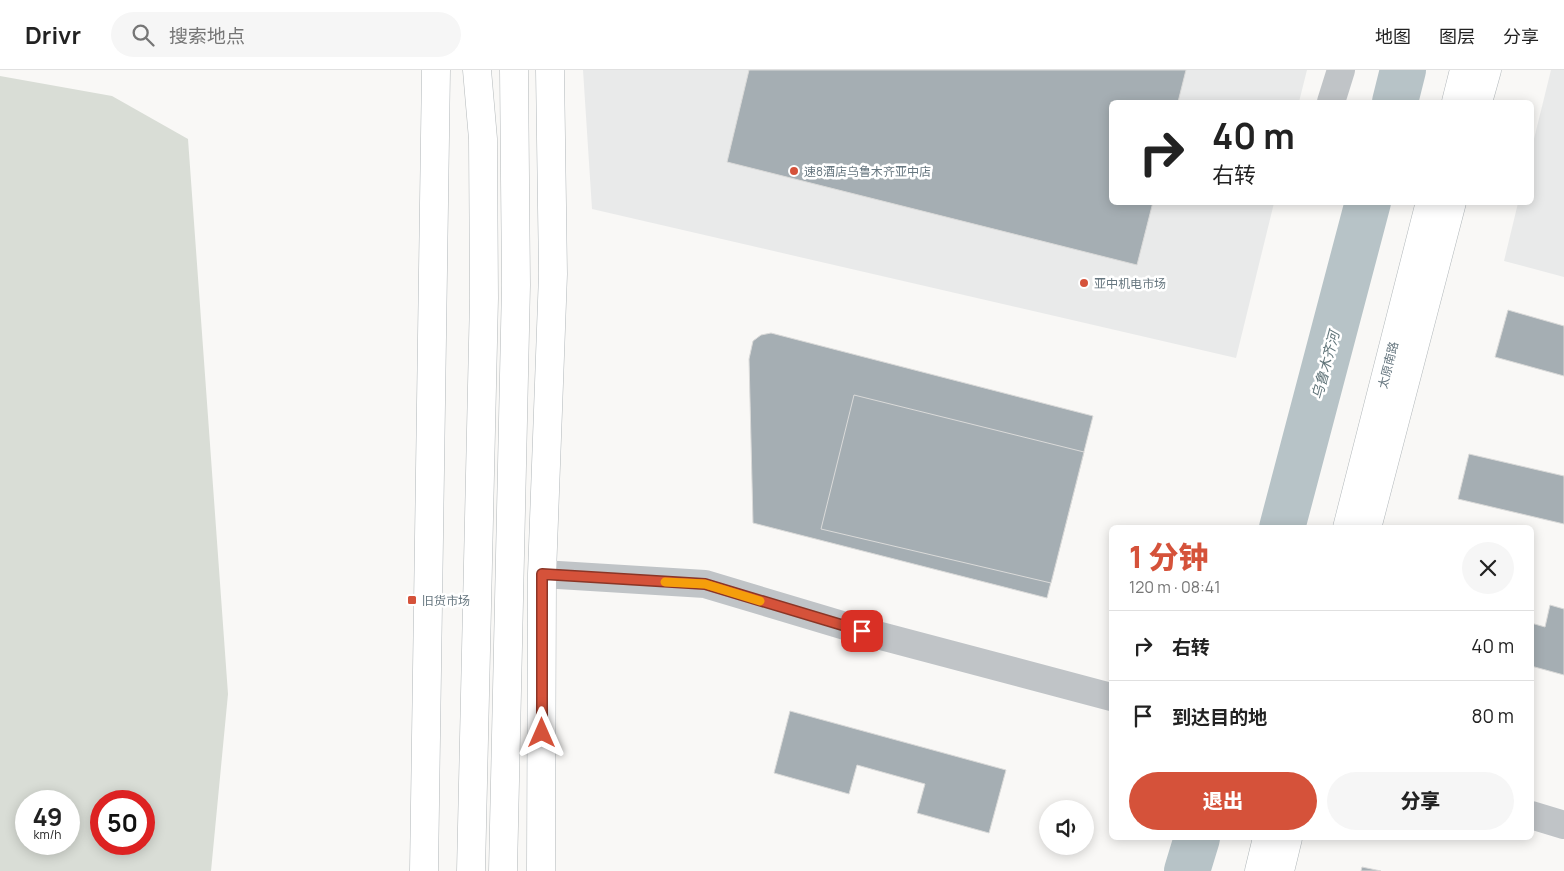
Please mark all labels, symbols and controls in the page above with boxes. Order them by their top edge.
search box [111,12,461,57]
text: Drivr [25,18,81,51]
icon: search [129,21,157,49]
text: 搜索地点 [169,23,245,49]
text: 地图 [1375,24,1411,48]
text: 图层 [1439,24,1475,48]
text: 分享 [1503,24,1539,48]
text: 40 m [1212,112,1295,160]
icon: right [1129,120,1194,185]
text: 右转 [1212,160,1256,190]
place label: 速8酒店乌鲁木齐亚中店 [804,163,931,180]
marker: 速8酒店乌鲁木齐亚中店 [788,165,800,177]
place label: 亚中机电市场 [1094,275,1166,292]
marker: 亚中机电市场 [1078,277,1090,289]
water label: 乌鲁木齐河 [1307,326,1344,401]
street label: 太原南路 [1374,340,1402,390]
text: 1 分钟 [1129,536,1209,577]
button: close [1462,542,1514,594]
text: 120 m · 08:41 [1129,576,1220,598]
place label: 旧货市场 [422,592,470,609]
marker: 旧货市场 [406,594,418,606]
pin [841,610,883,652]
icon: arrive [848,617,876,645]
icon: right [1129,632,1157,660]
text: 40 m [1471,633,1514,659]
text: 右转 [1172,634,1210,660]
icon: arrive [1129,702,1157,730]
text: 80 m [1471,703,1514,729]
text: 到达目的地 [1172,704,1267,730]
position arrow [515,706,567,758]
button: 退出 [1129,772,1317,830]
button: 分享 [1327,772,1514,830]
speed limit sign: 50 [90,790,155,855]
text: 49 [32,799,63,834]
map controls [1039,800,1094,855]
button: sound [1039,800,1094,855]
text: km/h [34,826,61,843]

